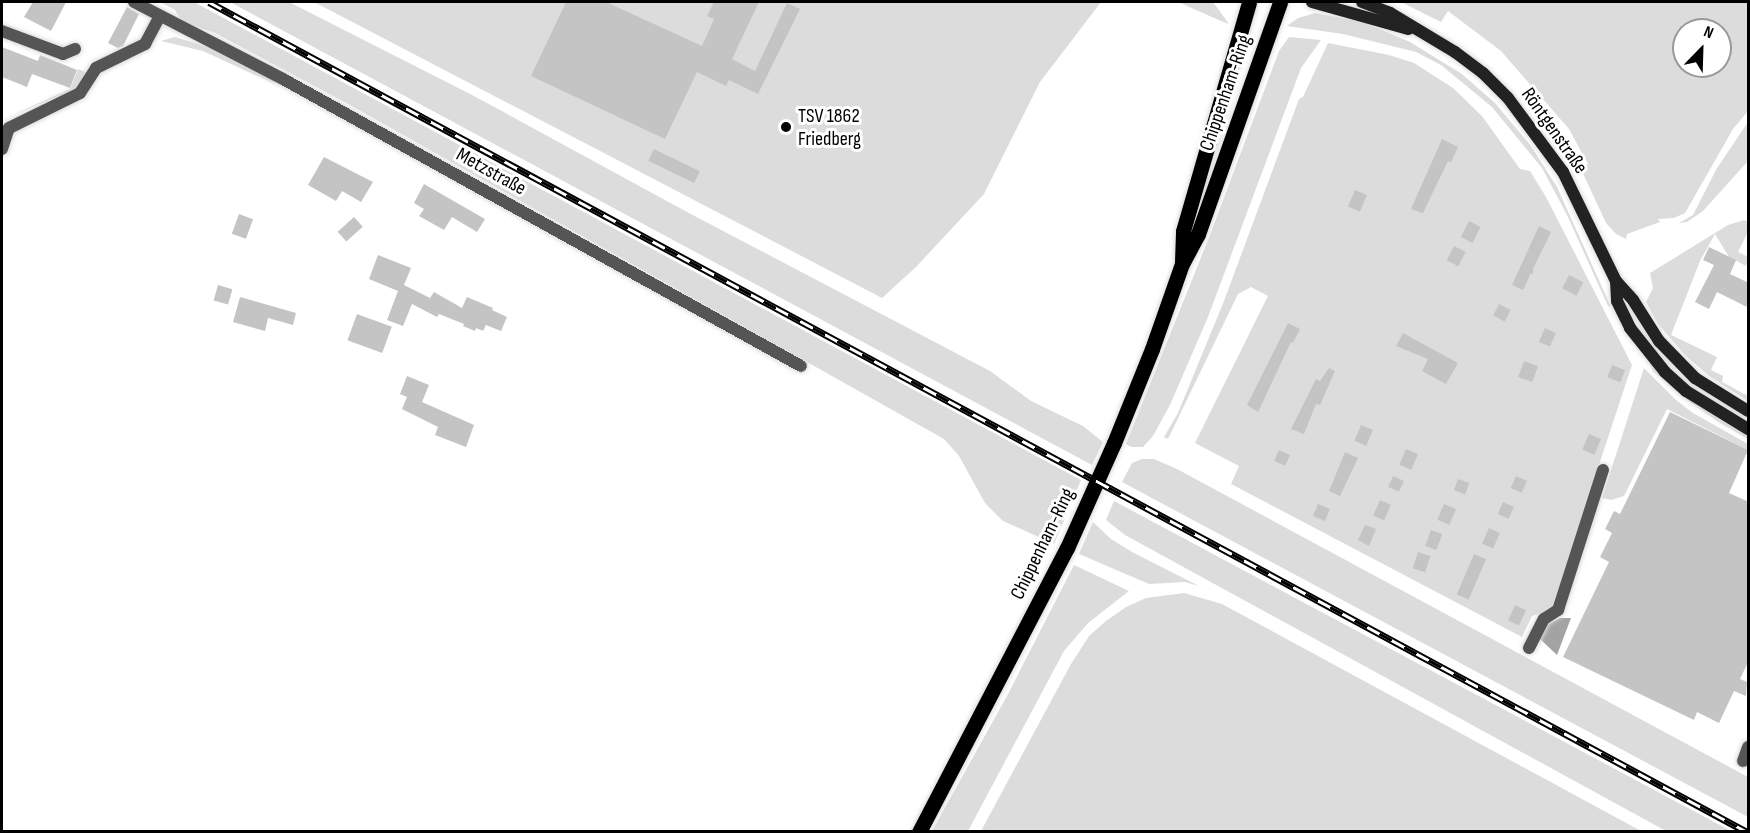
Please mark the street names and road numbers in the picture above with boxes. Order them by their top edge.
street label: Chippenham-Ring [1195,32,1257,154]
street label: Röntgenstraße [1516,83,1592,179]
street label: Metzstraße [452,143,530,201]
street label: Chippenham-Ring [1006,484,1080,604]

